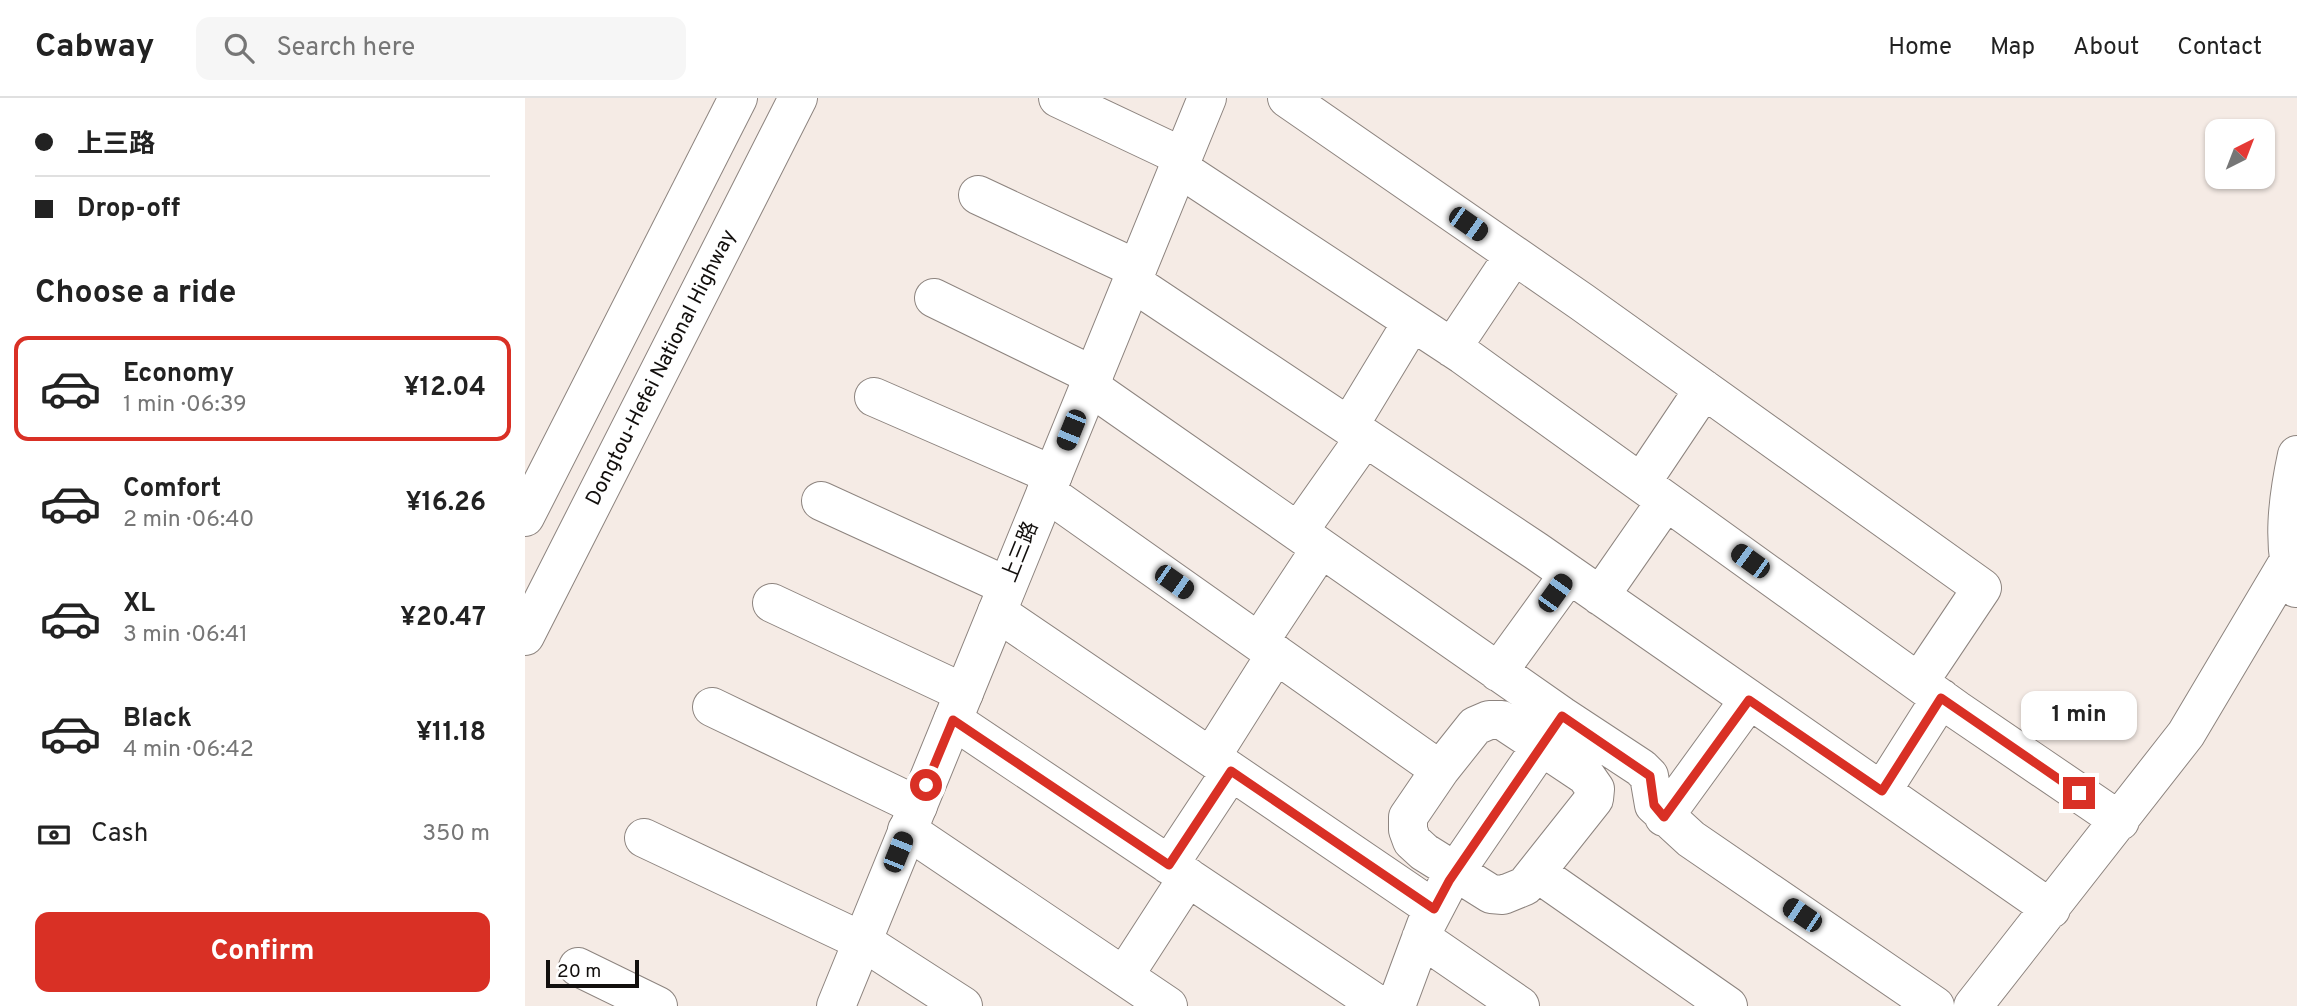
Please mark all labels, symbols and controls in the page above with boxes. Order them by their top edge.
search box [196,17,686,80]
text: Cabway [35,27,154,69]
icon: search [220,29,258,67]
text: Search here [276,32,415,65]
text: Home [1888,33,1952,63]
text: Map [1990,33,2035,63]
text: About [2073,33,2139,63]
text: Contact [2177,33,2262,63]
north arrow [2205,119,2275,189]
map controls [2205,119,2275,189]
text: 上三路 [77,129,155,162]
text: Drop-off [77,193,180,226]
car [1445,203,1492,245]
street label: Dongtou-Hefei National Highway [580,225,743,510]
text: Choose a ride [35,274,236,314]
icon: car [39,357,102,420]
text: Economy [123,358,234,391]
text: ¥12.04 [404,372,486,405]
text: 1 min · 06:39 [123,391,247,420]
car [1054,407,1089,453]
icon: car [39,472,102,535]
text: Comfort [123,473,221,506]
text: ¥16.26 [406,487,486,520]
text: 2 min · 06:40 [123,506,254,535]
street label: 上三路 [997,518,1045,586]
car [1727,540,1774,582]
car [1151,561,1198,603]
car [1535,570,1576,616]
icon: car [39,587,102,650]
text: XL [123,588,155,621]
text: ¥20.47 [400,602,486,635]
text: 3 min · 06:41 [123,621,248,650]
callout: 1 min [2021,692,2137,740]
text: 1 min [2051,701,2107,730]
icon: car [39,702,102,765]
text: Black [123,703,192,736]
text: ¥11.18 [416,717,486,750]
text: 4 min · 06:42 [123,736,254,765]
route start [910,769,942,801]
route end [2063,777,2095,809]
icon: cash [35,816,73,854]
text: Cash [91,818,148,851]
text: 350 m [422,820,490,849]
car [881,829,916,875]
car [1779,895,1826,935]
button: Confirm [35,912,490,992]
scale bar [546,957,639,989]
text: 20 m [557,960,601,984]

